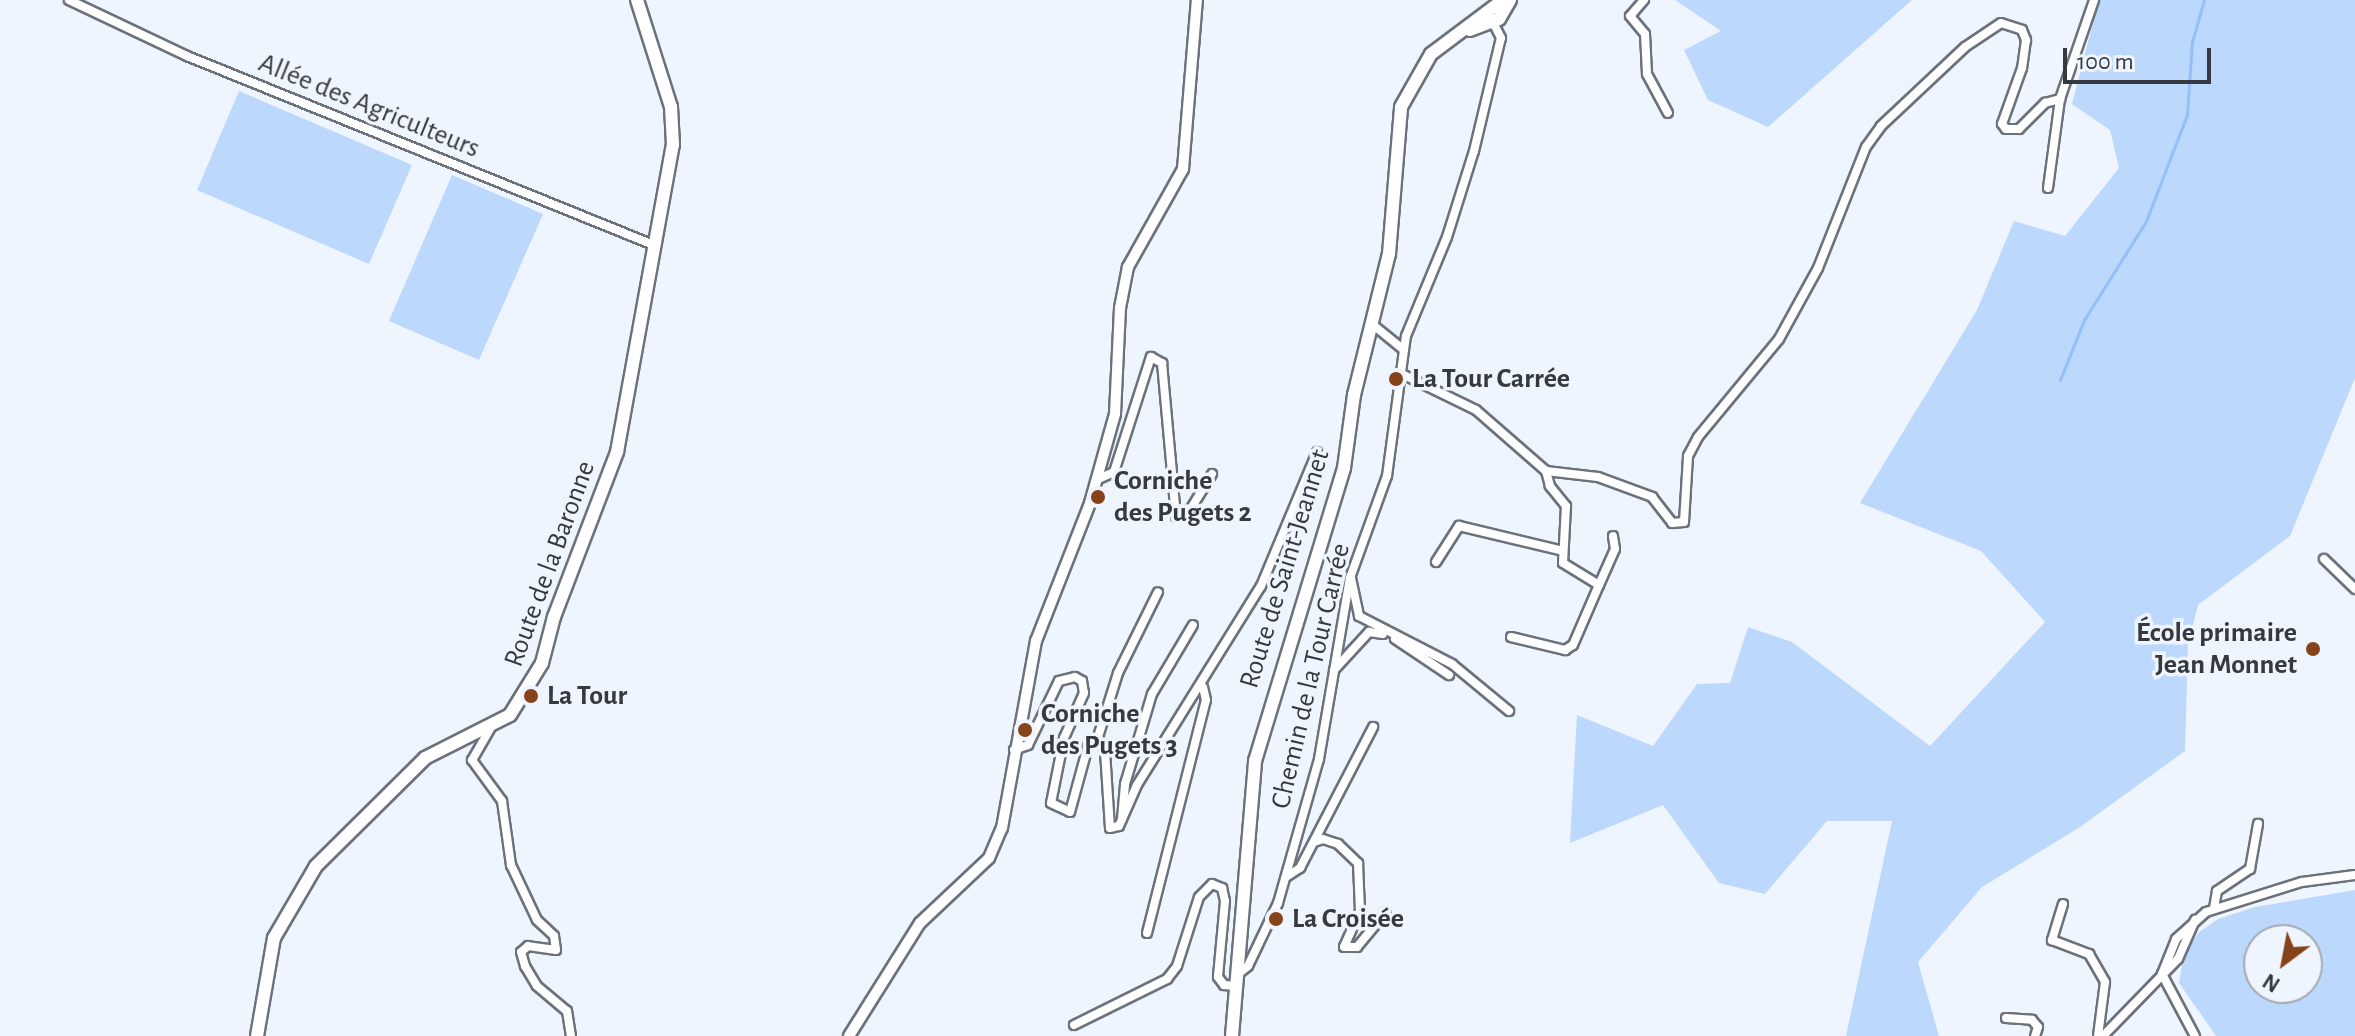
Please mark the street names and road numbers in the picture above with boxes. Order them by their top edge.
street label: Allée des Agriculteurs [254,46,484,166]
street label: Route de Saint-Jeannet [1233,446,1337,692]
street label: Route de la Baronne [497,456,603,672]
street label: Chemin de la Tour Carrée [1264,540,1358,812]

